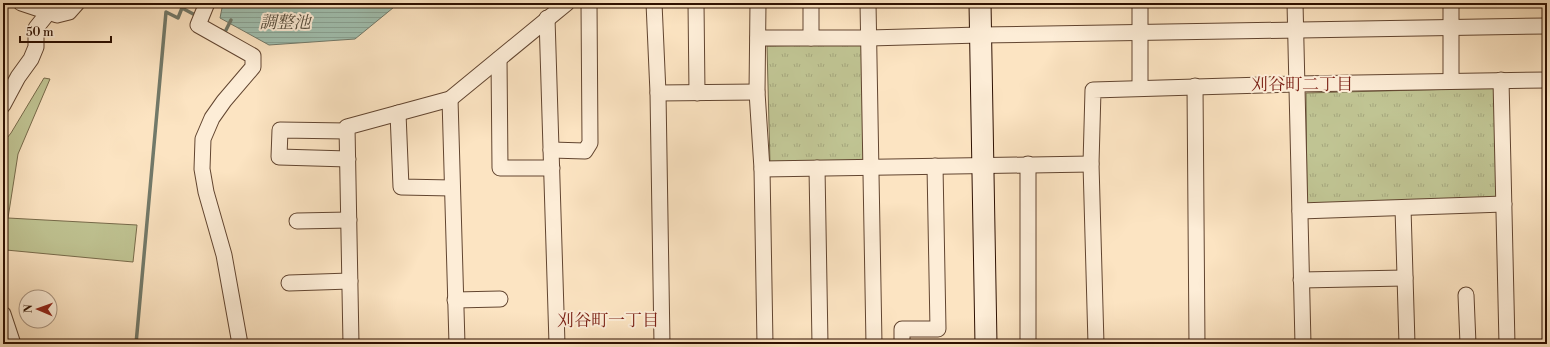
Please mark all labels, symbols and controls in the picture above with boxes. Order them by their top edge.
water label: 調整池 [260,12,312,34]
scale bar [20,18,111,44]
text: 50 m [26,25,54,40]
district label: 刈谷町二丁目 [1251,74,1353,96]
north arrow [18,289,58,329]
text: N [22,304,36,313]
district label: 刈谷町一丁目 [557,310,659,332]

